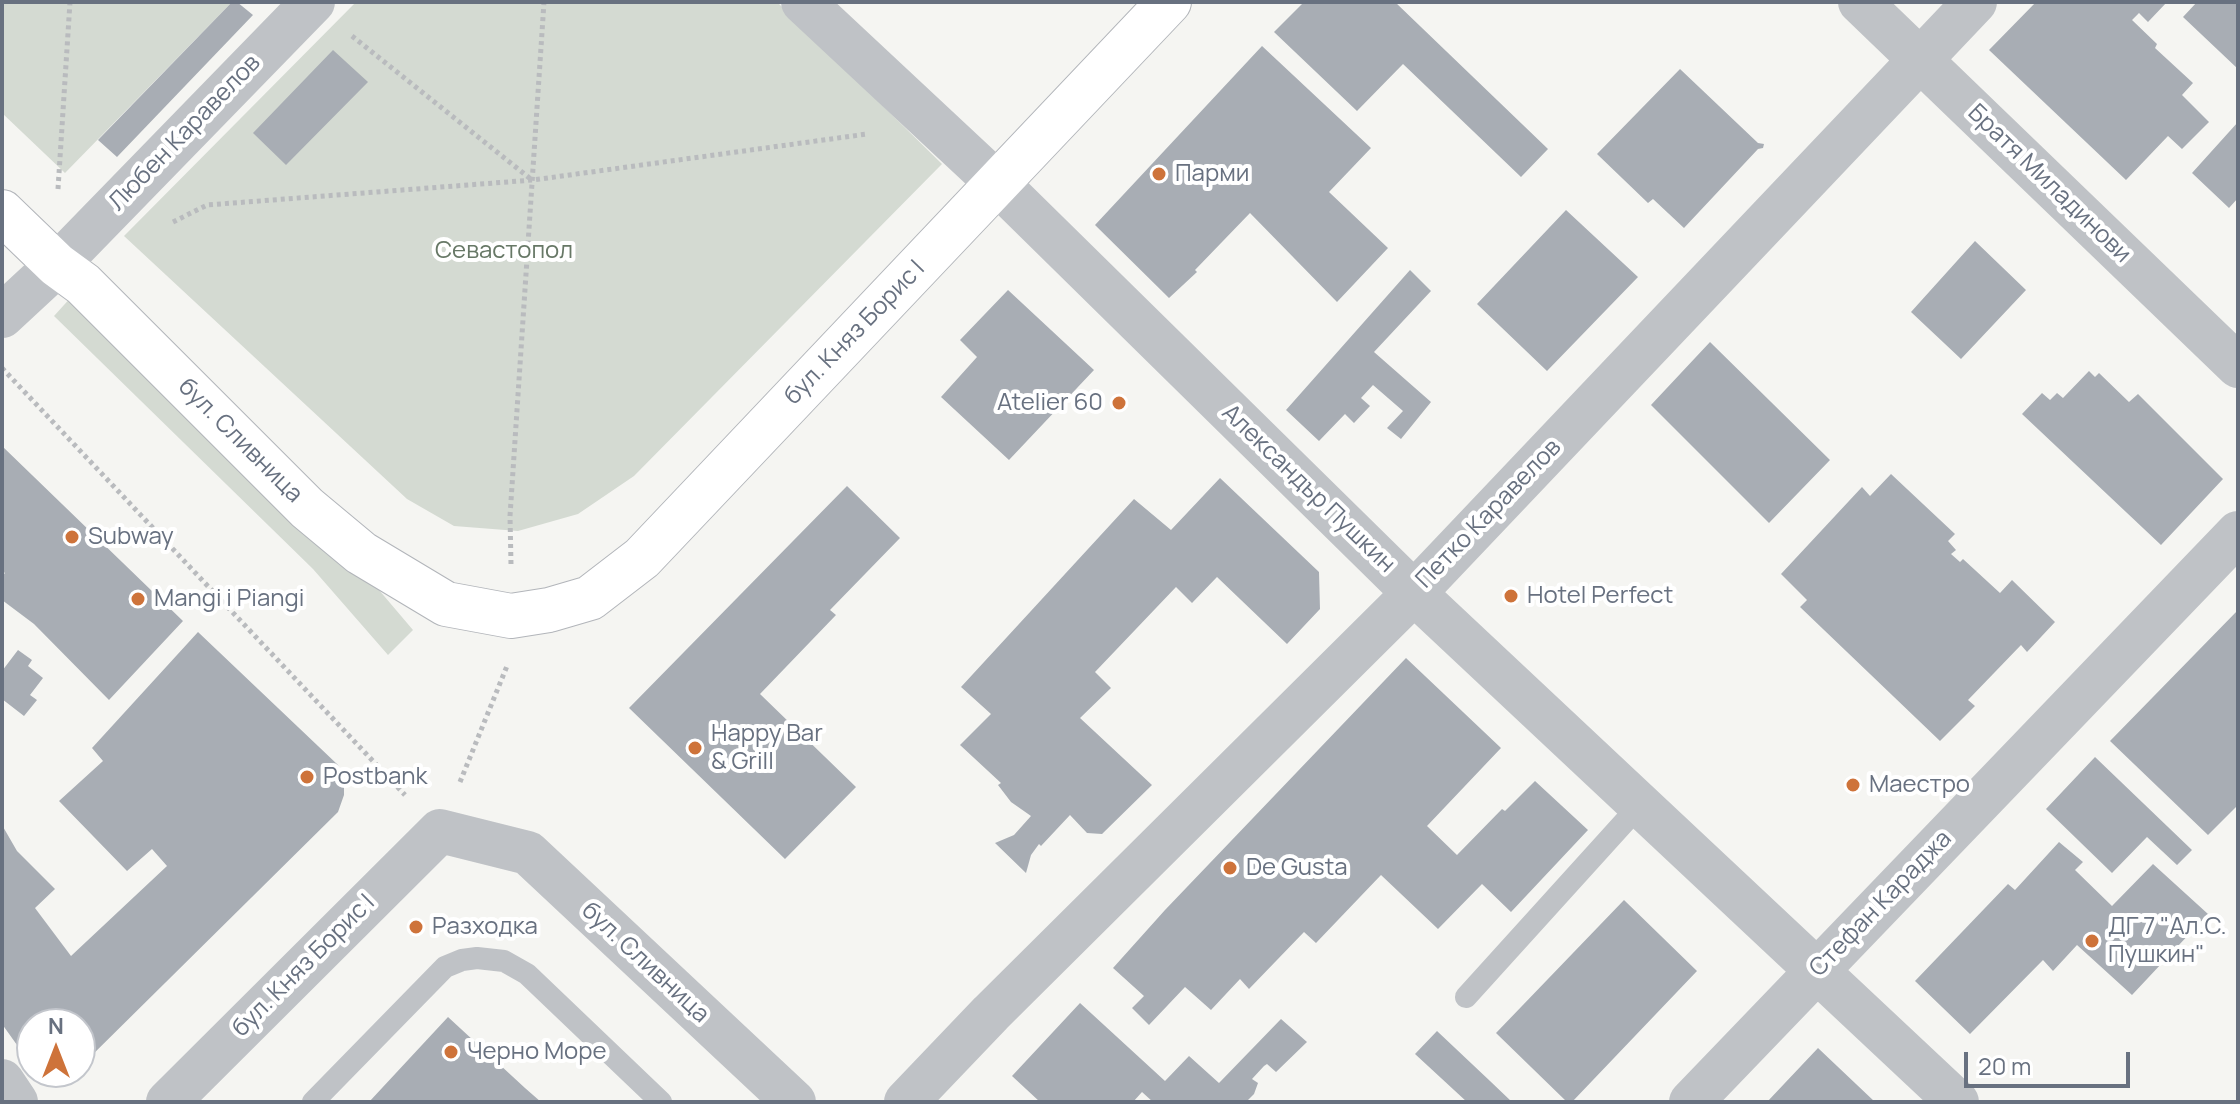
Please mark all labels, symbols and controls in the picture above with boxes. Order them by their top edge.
street label: Любен Каравелов [103,49,267,217]
street label: Братя Миладинови [1961,99,2137,269]
place label: Парми [1175,160,1249,188]
marker: Парми [1150,165,1168,183]
park label: Севастопол [435,237,573,265]
street label: бул. Княз Борис I [779,255,931,411]
street label: бул. Сливница [172,373,308,509]
place label: Atelier 60 [997,389,1103,417]
marker: Atelier 60 [1110,394,1128,412]
street label: Александър Пушкин [1215,399,1401,579]
street label: Петко Каравелов [1411,433,1567,595]
place label: Subway [88,523,174,551]
marker: Subway [63,528,81,546]
place label: Hotel Perfect [1527,582,1673,610]
place label: Mangi i Piangi [154,585,304,613]
marker: Hotel Perfect [1502,587,1520,605]
marker: Mangi i Piangi [129,590,147,608]
place label: Happy Bar & Grill [711,720,823,776]
marker: Happy Bar & Grill [686,739,704,757]
place label: Postbank [323,763,427,791]
marker: Postbank [298,768,316,786]
place label: Маестро [1869,771,1970,799]
marker: Маестро [1844,776,1862,794]
street label: Стефан Караджа [1804,825,1958,983]
place label: De Gusta [1246,854,1348,882]
marker: De Gusta [1221,859,1239,877]
street label: бул. Княз Борис I [227,889,381,1043]
street label: бул. Сливница [575,897,715,1029]
place label: Разходка [432,913,538,941]
place label: ДГ 7 "Ал.С. Пушкин" [2108,913,2227,969]
marker: Разходка [407,918,425,936]
marker: ДГ 7 "Ал.С. Пушкин" [2083,932,2101,950]
north arrow [16,1008,96,1088]
text: N [48,1011,64,1041]
scale bar [1968,1036,2134,1086]
place label: Черно Море [467,1038,607,1066]
marker: Черно Море [442,1043,460,1061]
text: 20 m [1978,1049,2031,1082]

